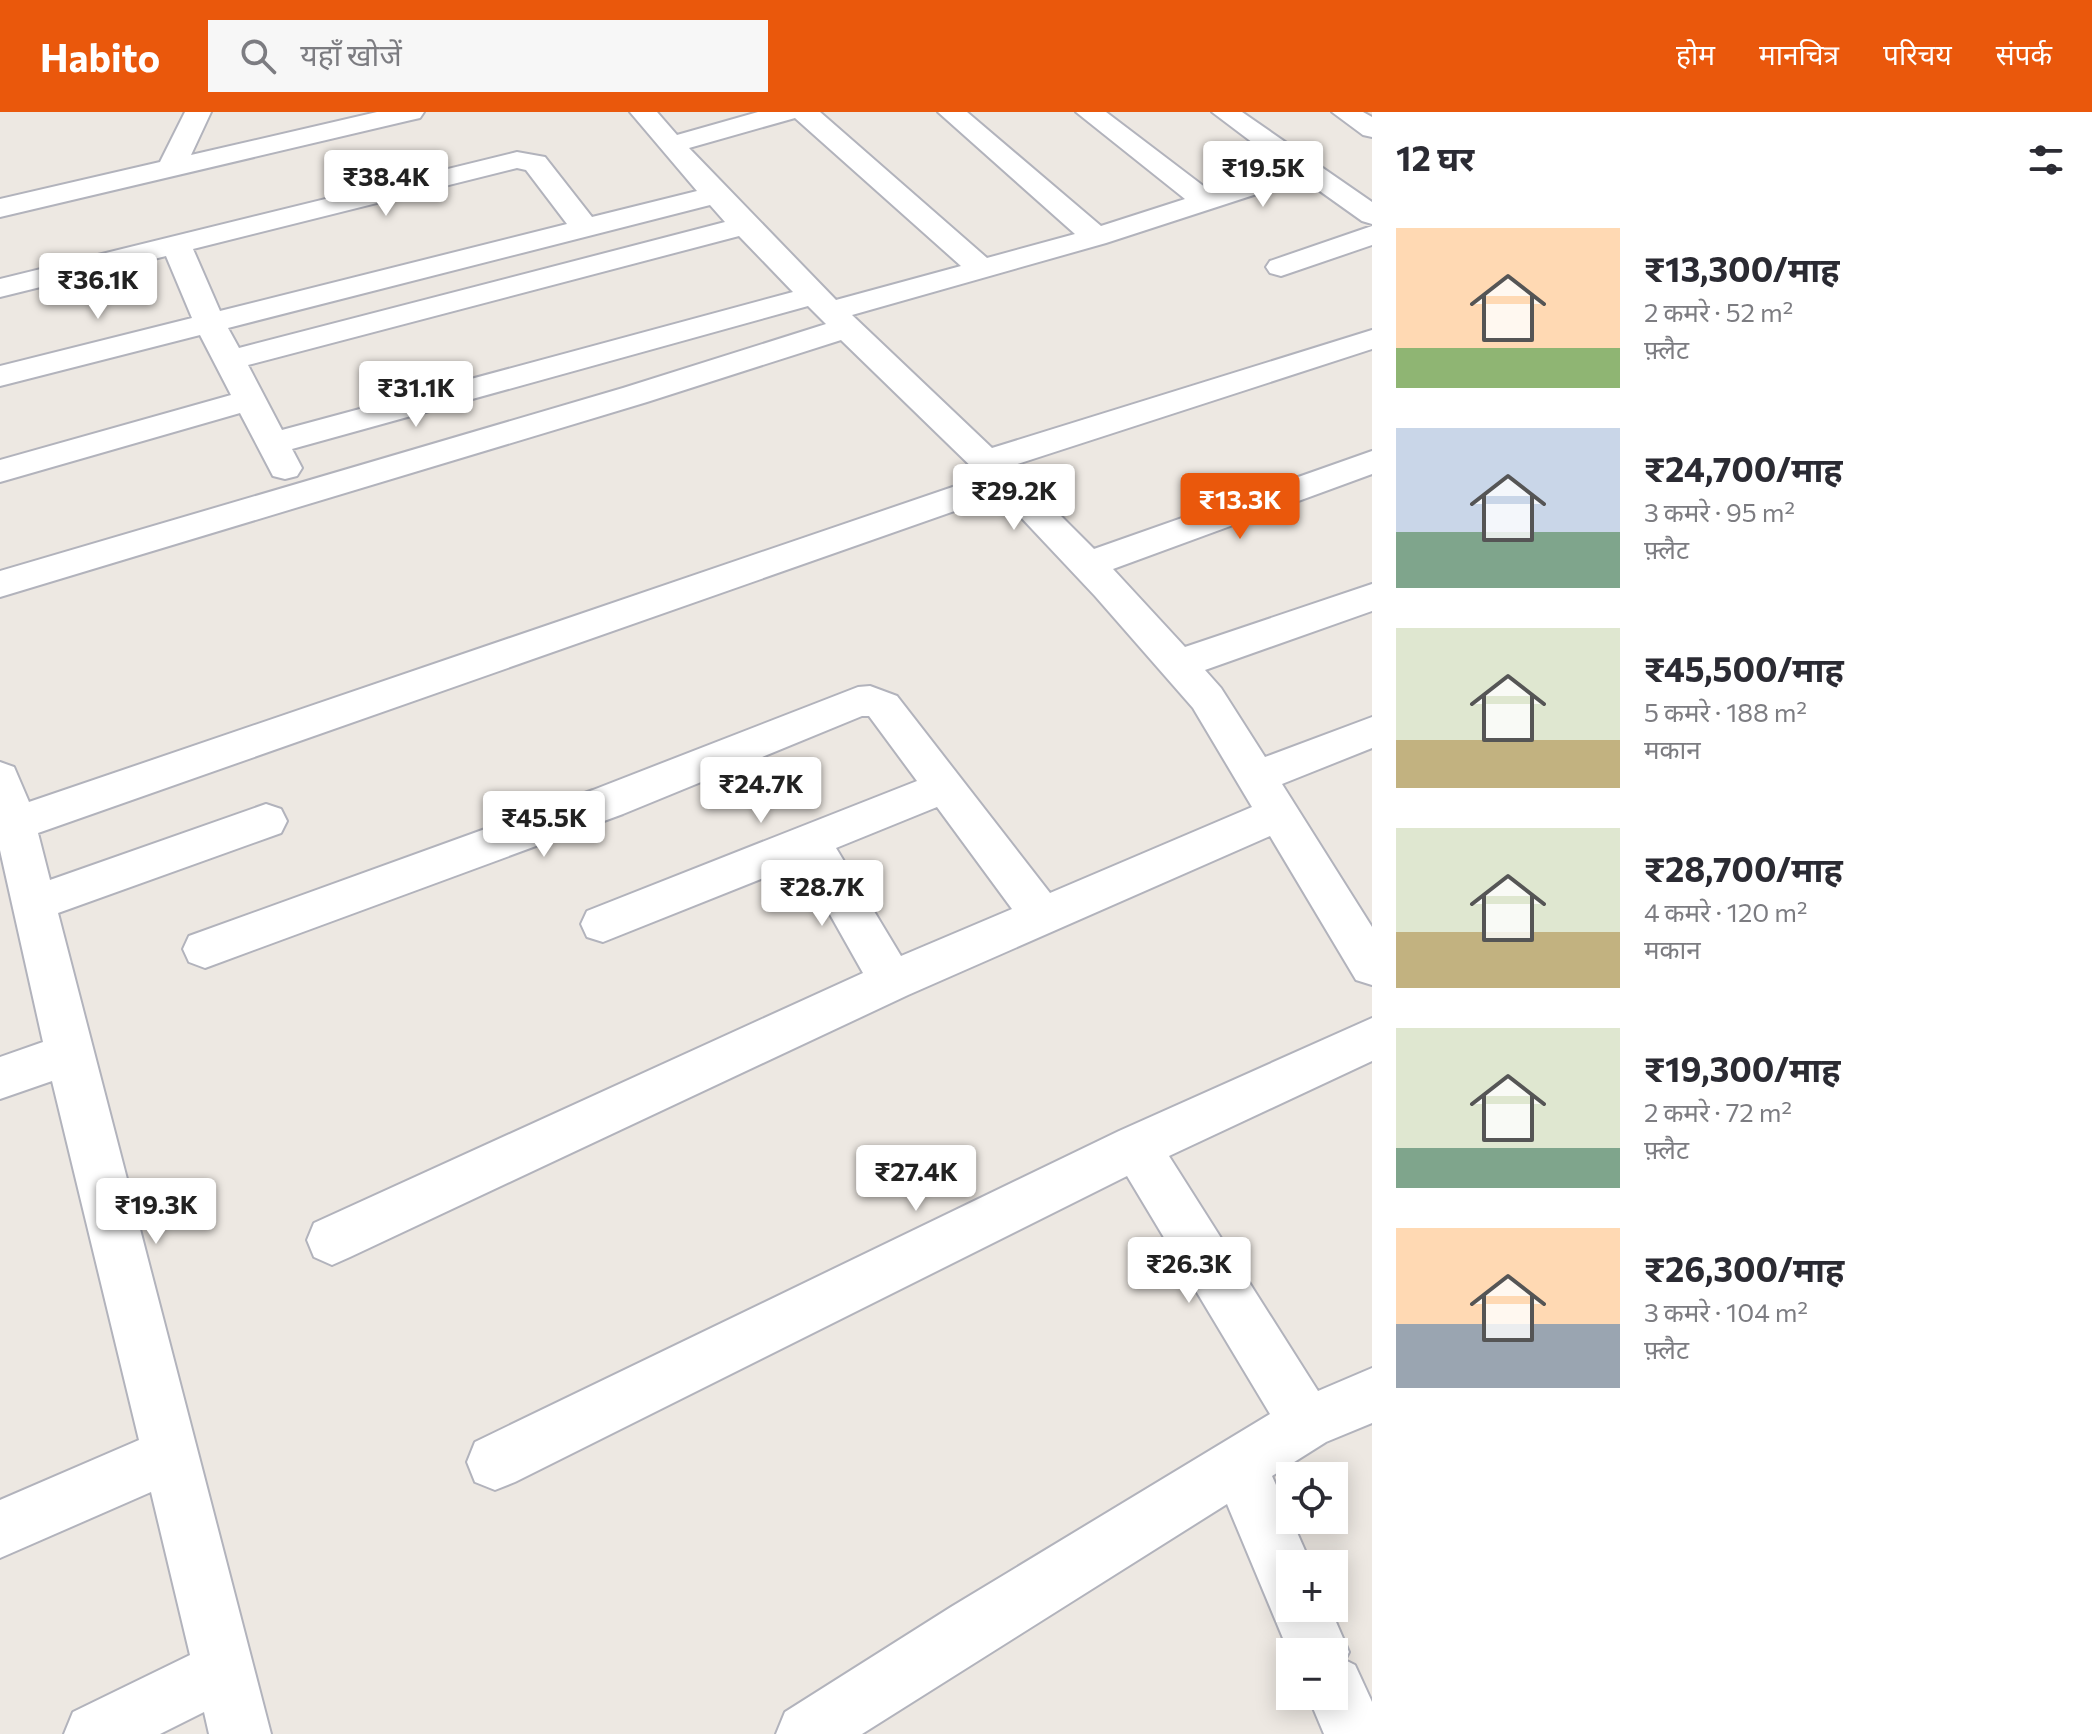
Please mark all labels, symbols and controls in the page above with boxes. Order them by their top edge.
search box [208,20,768,92]
text: Habito [40,33,160,80]
icon: search [236,34,280,78]
text: यहाँ खोजें [300,35,402,72]
text: होम [1676,37,1715,71]
text: मानचित्र [1759,37,1839,71]
text: परिचय [1883,37,1952,71]
text: संपर्क [1996,37,2052,71]
text: 12 घर [1396,136,1474,178]
icon: filters [2024,138,2068,182]
pin: ₹19.5K [1198,141,1328,209]
pin: ₹38.4K [321,150,451,218]
text: ₹19.5K [1221,151,1305,182]
text: ₹38.4K [342,160,430,191]
text: ₹13,300/माह [1644,247,1839,289]
pin: ₹36.1K [33,253,163,321]
icon: home [1460,260,1556,356]
text: ₹36.1K [57,263,139,294]
text: 2 कमरे · 52 m² [1644,296,1793,327]
text: फ़्लैट [1644,333,1689,364]
pin: ₹31.1K [351,361,481,429]
text: ₹31.1K [377,371,455,402]
text: ₹24,700/माह [1644,447,1843,489]
icon: home [1460,460,1556,556]
pin: ₹29.2K [949,464,1079,532]
pin: ₹13.3K [1175,473,1305,541]
text: ₹29.2K [971,474,1057,505]
text: ₹13.3K [1199,483,1281,514]
text: 3 कमरे · 95 m² [1644,496,1795,527]
text: फ़्लैट [1644,533,1689,564]
text: ₹45,500/माह [1644,647,1844,689]
icon: home [1460,660,1556,756]
text: 5 कमरे · 188 m² [1644,696,1807,727]
text: मकान [1644,733,1701,764]
pin: ₹24.7K [696,757,826,825]
text: ₹24.7K [718,767,804,798]
pin: ₹45.5K [479,791,609,859]
text: ₹45.5K [501,801,587,832]
text: ₹28,700/माह [1644,847,1843,889]
pin: ₹28.7K [757,860,887,928]
icon: home [1460,860,1556,956]
text: ₹28.7K [779,870,865,901]
text: 4 कमरे · 120 m² [1644,896,1807,927]
text: मकान [1644,933,1701,964]
text: ₹19,300/माह [1644,1047,1841,1089]
icon: home [1460,1060,1556,1156]
text: 2 कमरे · 72 m² [1644,1096,1792,1127]
text: फ़्लैट [1644,1133,1689,1164]
pin: ₹27.4K [851,1145,981,1213]
text: ₹27.4K [874,1155,958,1186]
pin: ₹19.3K [91,1178,221,1246]
text: ₹19.3K [114,1188,198,1219]
pin: ₹26.3K [1124,1237,1254,1305]
text: ₹26.3K [1146,1247,1232,1278]
text: ₹26,300/माह [1644,1247,1844,1289]
icon: home [1460,1260,1556,1356]
text: 3 कमरे · 104 m² [1644,1296,1808,1327]
text: फ़्लैट [1644,1333,1689,1364]
map controls [1276,1462,1348,1710]
button: locate [1276,1462,1348,1534]
button: + [1276,1550,1348,1622]
button: − [1276,1638,1348,1710]

